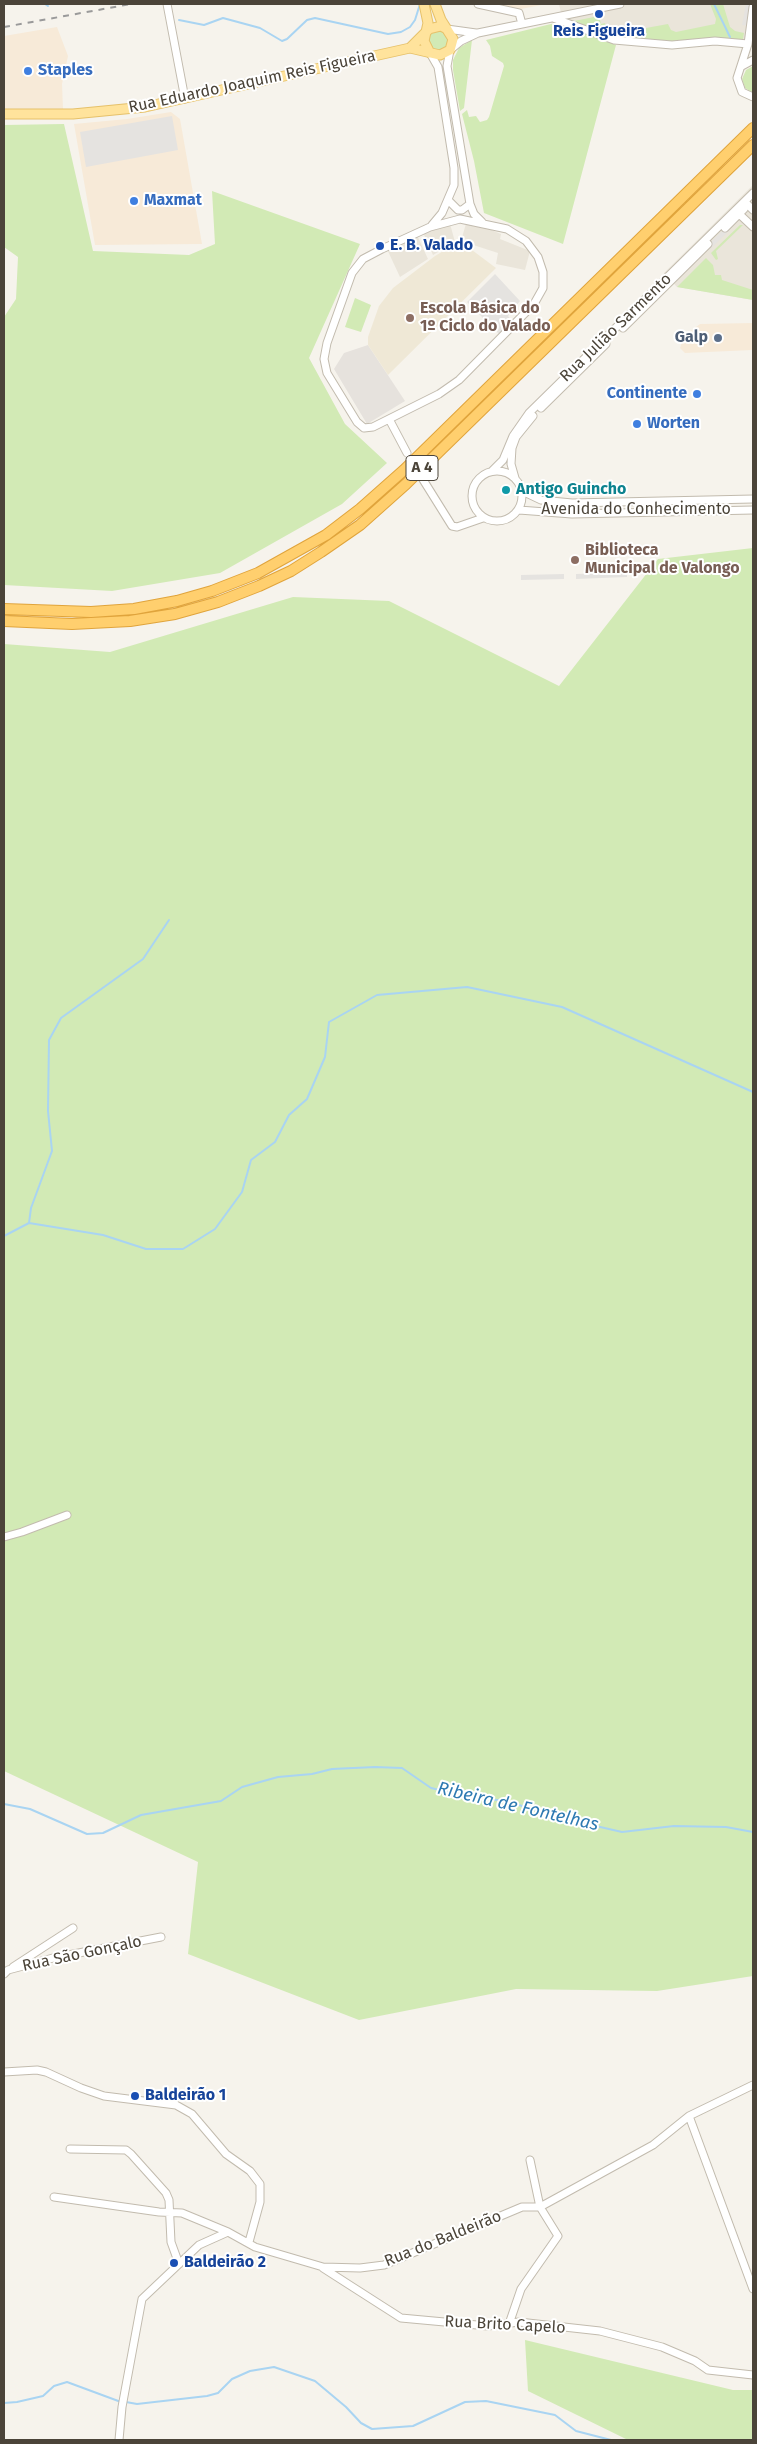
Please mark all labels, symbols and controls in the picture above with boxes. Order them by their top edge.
marker: Reis Figueira [593,8,605,20]
place label: Reis Figueira [553,22,645,42]
street label: Rua Eduardo Joaquim Reis Figueira [127,46,377,118]
place label: Staples [38,61,93,81]
marker: Staples [22,65,34,77]
place label: Maxmat [144,191,202,211]
marker: Maxmat [128,195,140,207]
place label: E. B. Valado [390,236,473,256]
marker: E. B. Valado [374,240,386,252]
street label: Rua Julião Sarmento [556,270,676,386]
place label: Escola Básica do 1º Ciclo do Valado [420,299,551,337]
marker: Escola Básica do 1º Ciclo do Valado [404,312,416,324]
place label: Galp [675,328,708,348]
marker: Galp [712,332,724,344]
place label: Continente [607,384,687,404]
marker: Continente [691,388,703,400]
place label: Worten [647,414,700,434]
marker: Worten [631,418,643,430]
road number: A 4 [406,456,438,480]
place label: Antigo Guincho [516,480,626,500]
marker: Antigo Guincho [500,484,512,496]
street label: Avenida do Conhecimento [541,500,731,520]
place label: Biblioteca Municipal de Valongo [585,541,740,579]
marker: Biblioteca Municipal de Valongo [569,554,581,566]
water label: Ribeira de Fontelhas [435,1778,601,1836]
street label: Rua São Gonçalo [20,1932,144,1976]
place label: Baldeirão 1 [145,2086,226,2106]
marker: Baldeirão 1 [129,2090,141,2102]
street label: Rua do Baldeirão [382,2207,504,2271]
place label: Baldeirão 2 [184,2253,266,2273]
marker: Baldeirão 2 [168,2257,180,2269]
street label: Rua Brito Capelo [444,2312,566,2338]

